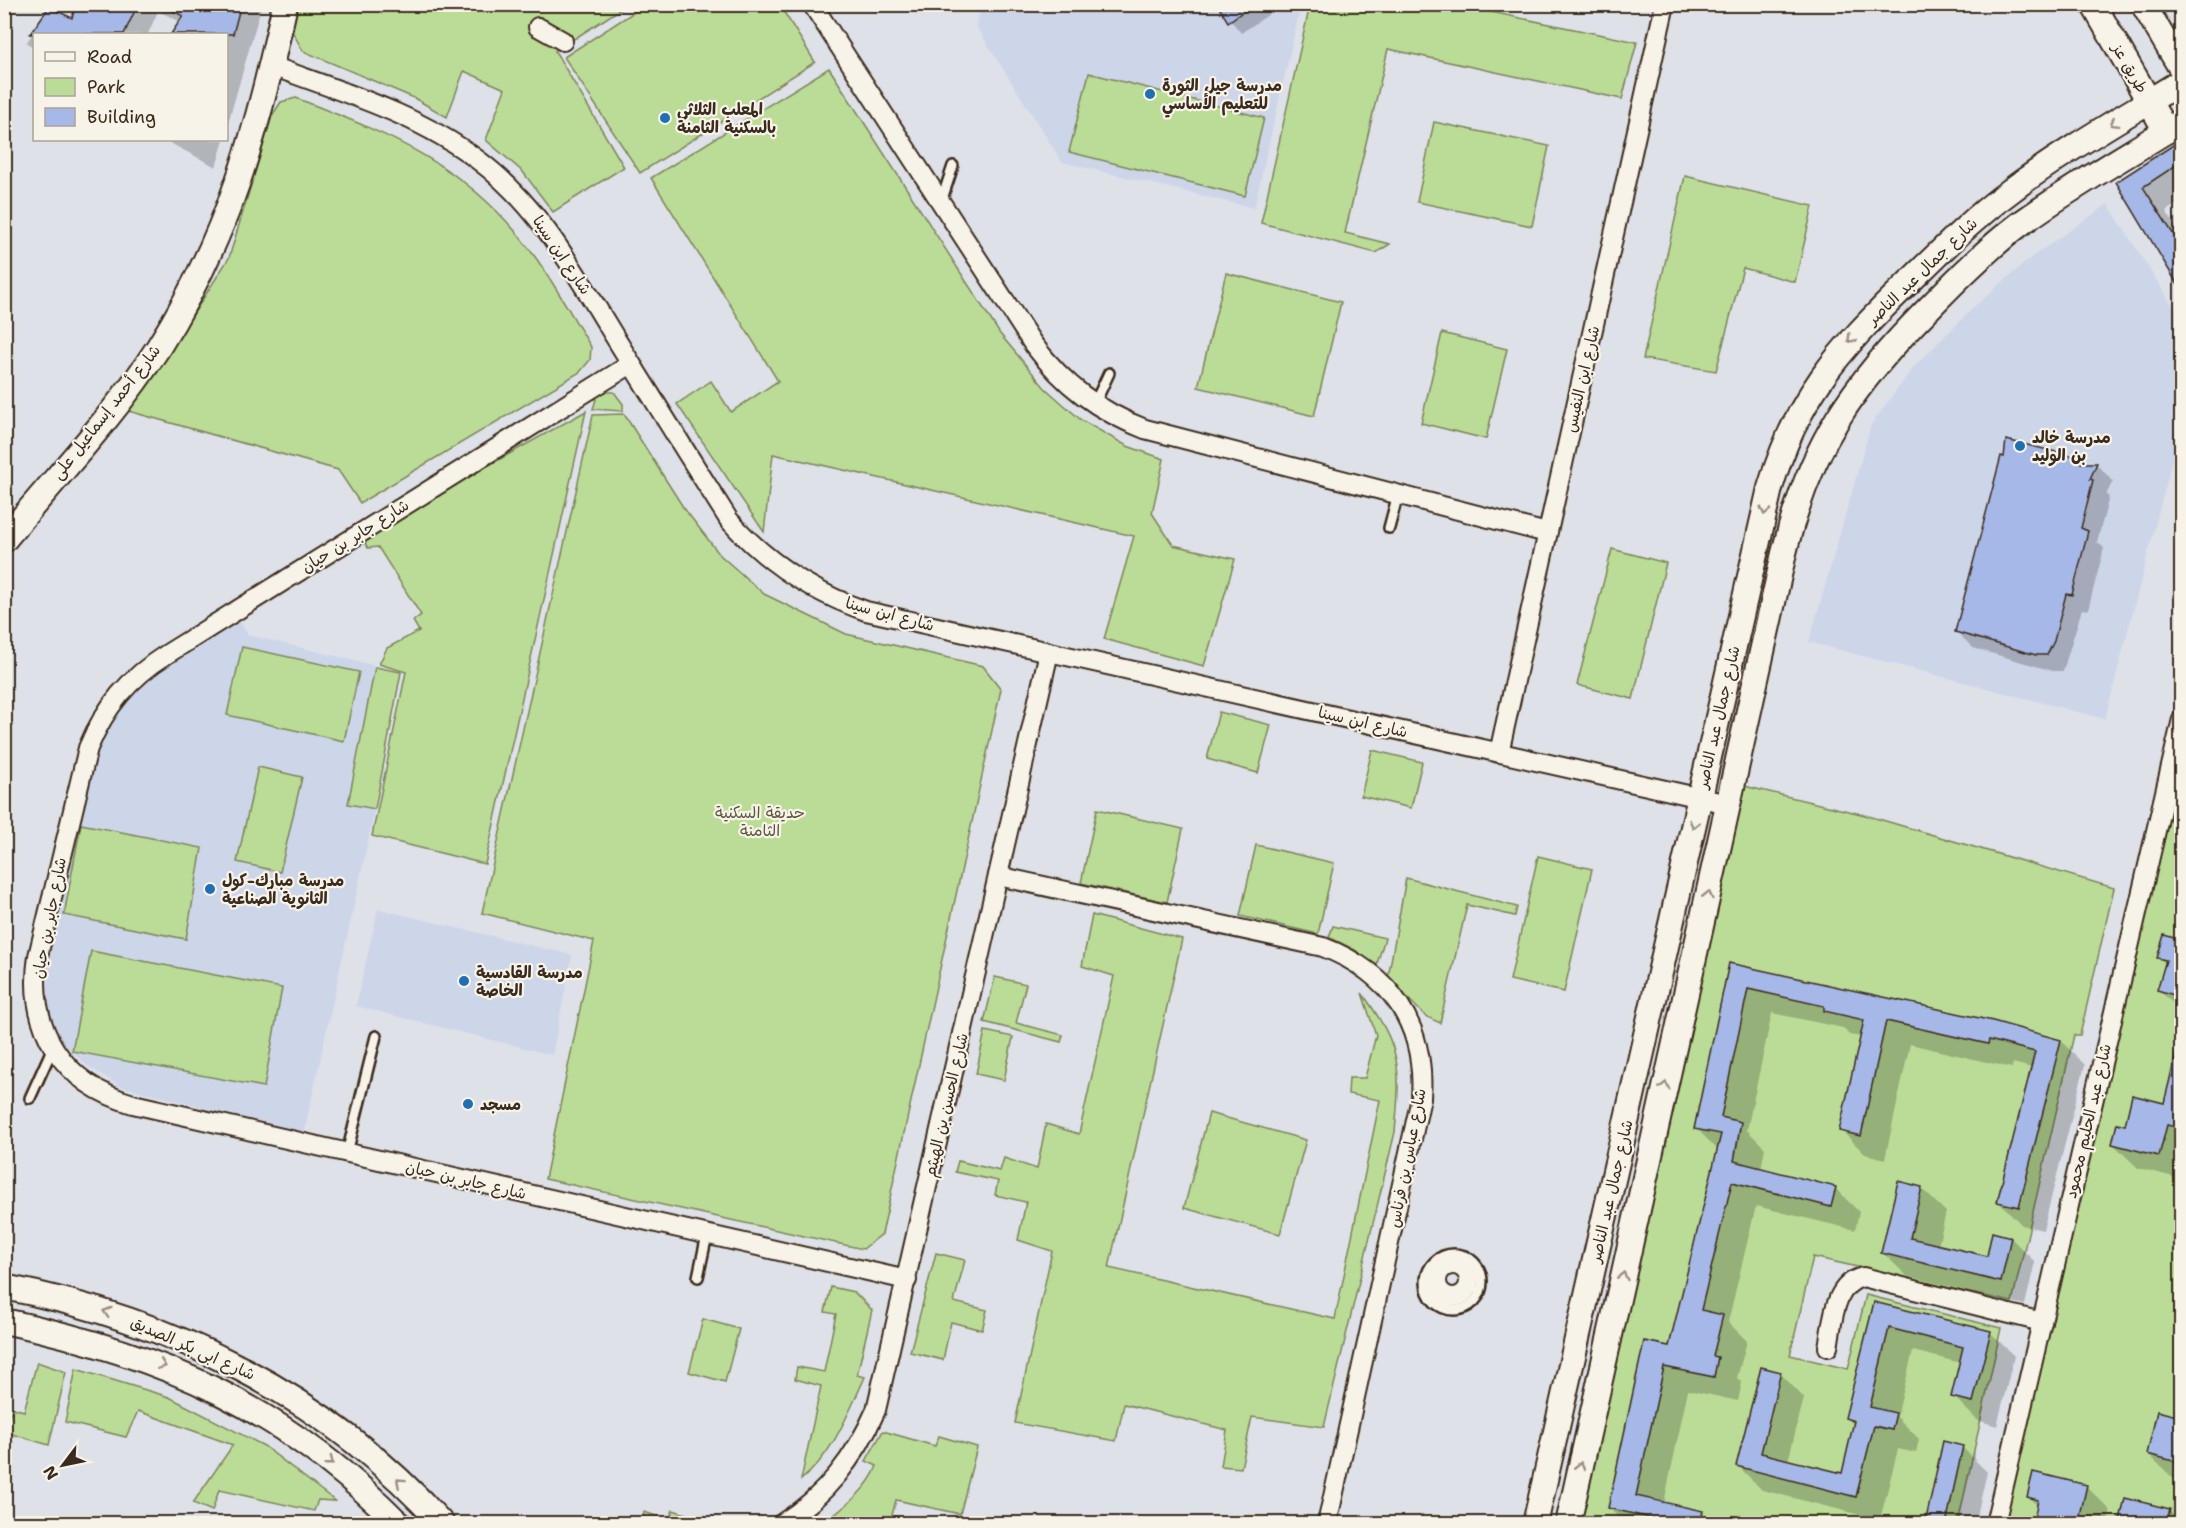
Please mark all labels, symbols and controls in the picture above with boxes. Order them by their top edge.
legend [33,33,228,141]
street label: طريق عز [2106,37,2153,97]
text: Road [87,45,132,69]
text: Park [87,75,126,99]
place label: مدرسة جيل الثورة للتعليم الأساسي [1162,75,1282,118]
marker: مدرسة جيل الثورة للتعليم الأساسي [1143,87,1157,101]
place label: المعلب الثلاثي بالسكنية الثامنة [677,99,776,138]
text: Building [87,105,156,129]
marker: المعلب الثلاثي بالسكنية الثامنة [658,111,672,125]
one-way arrow [2110,116,2120,128]
street label: شارع ابن سينا [527,211,596,299]
street label: شارع جمال عبد الناصر [1861,213,1982,331]
street label: شارع ابن النفيس [1560,324,1605,435]
one-way arrow [1847,333,1858,343]
street label: شارع أحمد إسماعيل على [47,340,166,484]
place label: مدرسة خالد بن الوليد [2032,427,2111,467]
marker: مدرسة خالد بن الوليد [2013,439,2027,453]
street label: شارع جابر بن حيان [297,494,413,578]
one-way arrow [1759,506,1772,516]
street label: شارع ابن سينا [843,592,937,637]
street label: شارع جمال عبد الناصر [1691,644,1746,793]
street label: شارع ابن سينا [1316,702,1410,743]
park label: حديقة السكنية الثامنة [715,802,805,841]
one-way arrow [1688,819,1701,829]
street label: شارع جابر بن حيان [27,855,72,981]
place label: مدرسة مبارك-كول الثانوية الصناعية [222,870,344,910]
marker: مدرسة مبارك-كول الثانوية الصناعية [203,882,217,896]
one-way arrow [1700,891,1713,901]
place label: مدرسة القادسية الخاصة [476,962,583,1001]
marker: مدرسة القادسية الخاصة [457,974,471,988]
street label: شارع الحسن بن الهيثم [919,1031,975,1180]
street label: شارع عبد الحليم محمود [2060,1042,2118,1201]
one-way arrow [1658,1081,1671,1091]
street label: شارع عباس بن فرناس [1383,1086,1432,1230]
place label: مسجد [480,1094,521,1115]
marker: مسجد [461,1097,475,1111]
street label: شارع جمال عبد الناصر [1584,1118,1639,1267]
street label: شارع جابر بن حيان [403,1156,528,1205]
one-way arrow [1616,1271,1629,1281]
one-way arrow [102,1307,113,1319]
street label: شارع ابى بكر الصديق [127,1311,259,1386]
one-way arrow [156,1358,167,1371]
north arrow [33,1435,93,1495]
one-way arrow [324,1454,335,1465]
text: N [38,1462,63,1484]
one-way arrow [1573,1462,1586,1472]
one-way arrow [397,1478,407,1489]

